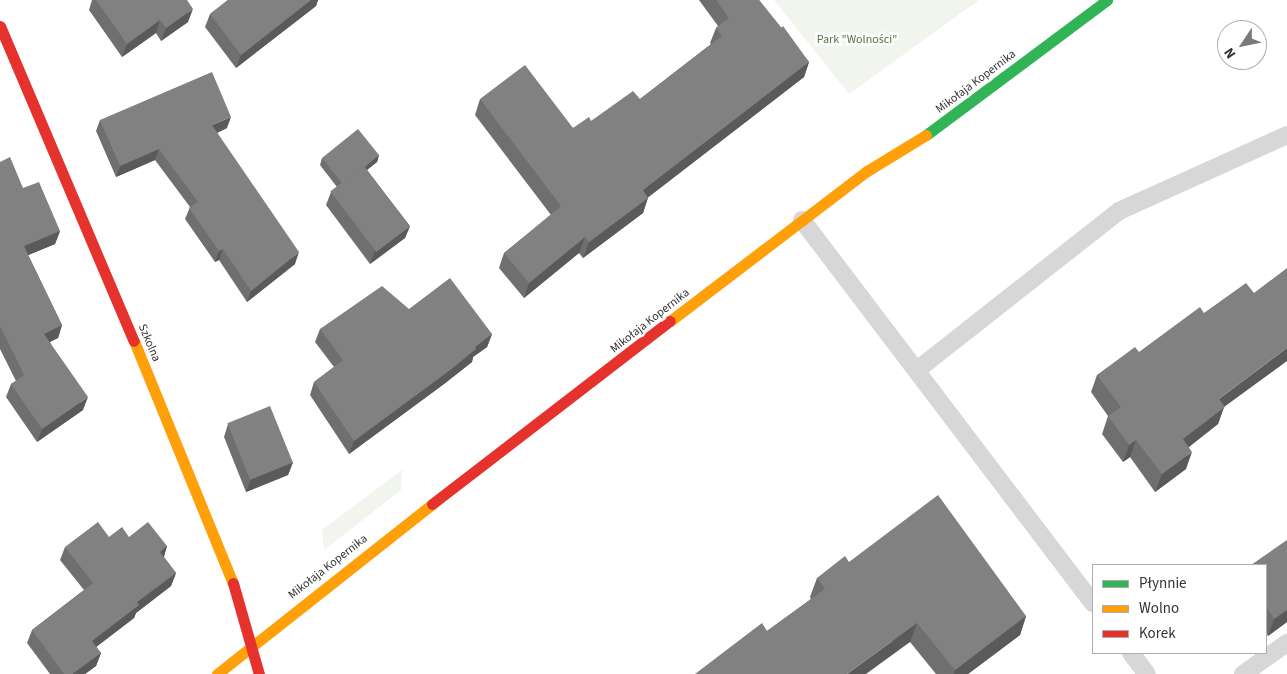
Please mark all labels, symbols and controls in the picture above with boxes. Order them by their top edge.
north arrow [1217,20,1267,70]
park label: Park "Wolności" [817,33,897,47]
text: N [1219,43,1241,62]
street label: Mikołaja Kopernika [933,47,1019,117]
street label: Mikołaja Kopernika [608,286,692,356]
street label: Szkolna [135,322,163,364]
street label: Mikołaja Kopernika [286,532,370,602]
legend [1092,564,1267,654]
text: Płynnie [1139,573,1187,594]
text: Wolno [1139,598,1179,619]
text: Korek [1139,623,1176,644]

